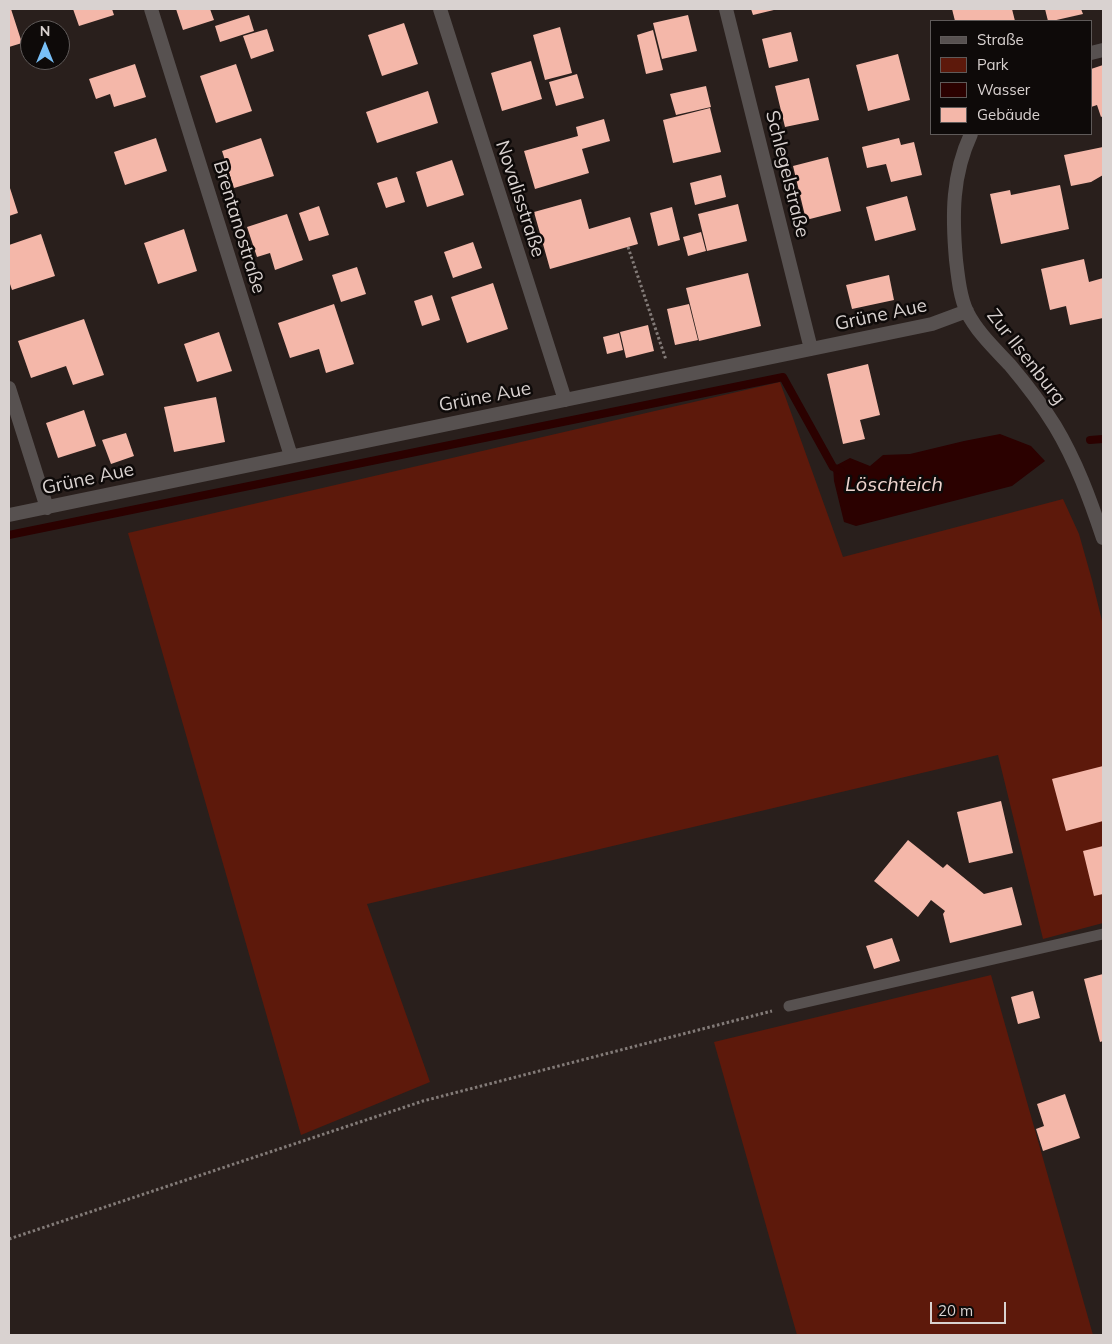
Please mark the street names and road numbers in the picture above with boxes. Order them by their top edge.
street label: Schlegelstraße [760,108,814,240]
street label: Novalisstraße [490,138,550,260]
street label: Brentanostraße [208,158,270,296]
street label: Grüne Aue [833,294,929,336]
street label: Zur Ilsenburg [982,305,1070,409]
street label: Grüne Aue [437,377,533,417]
street label: Grüne Aue [40,458,136,500]

